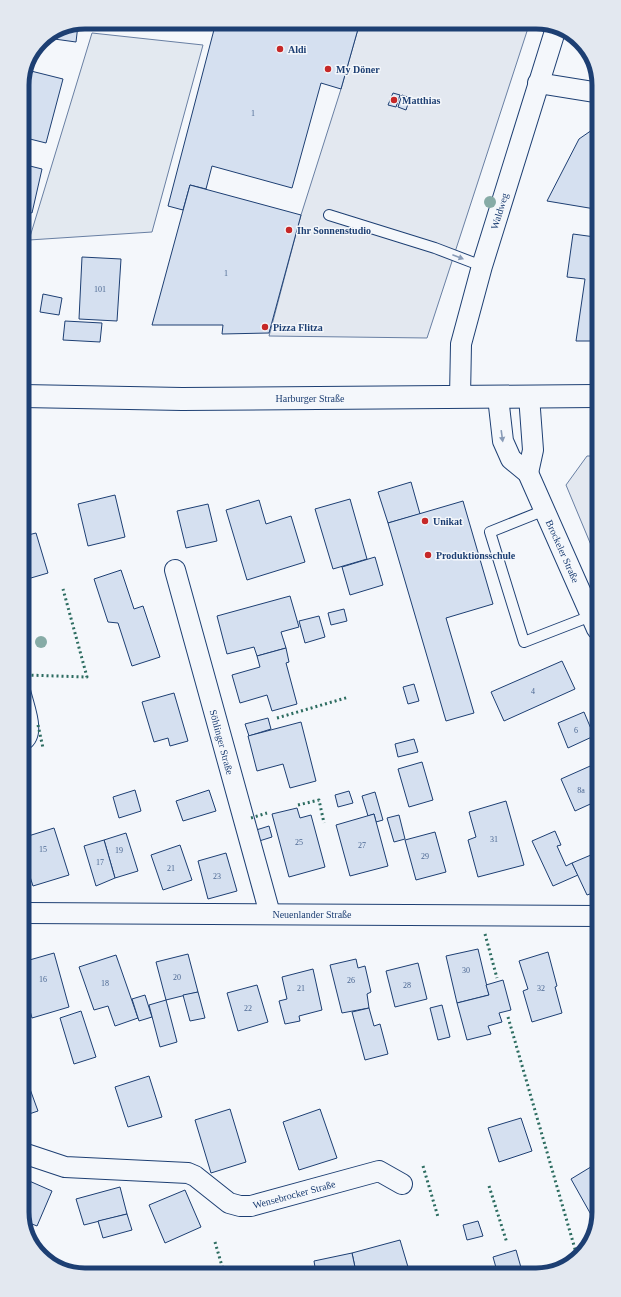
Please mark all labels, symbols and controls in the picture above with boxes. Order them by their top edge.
marker: Aldi [275,44,285,54]
place label: Aldi [288,44,307,55]
marker: My Döner [323,64,333,74]
place label: My Döner [336,64,380,75]
marker: Matthias [389,95,399,105]
place label: Matthias [402,95,440,106]
house number: 1 [251,109,255,118]
street label: Waldweg [489,192,510,231]
marker: Ihr Sonnenstudio [284,225,294,235]
place label: Ihr Sonnenstudio [297,225,371,236]
one-way arrow [453,255,465,261]
house number: 1 [224,269,228,278]
house number: 101 [94,285,106,294]
marker: Pizza Flitza [260,322,270,332]
place label: Pizza Flitza [273,322,323,333]
street label: Harburger Straße [276,393,345,404]
one-way arrow [499,429,505,442]
marker: Unikat [420,516,430,526]
place label: Unikat [433,516,463,527]
street label: Brockeler Straße [544,518,582,585]
marker: Produktionsschule [423,550,433,560]
place label: Produktionsschule [436,550,516,561]
house number: 4 [531,687,535,696]
street label: Söhlinger Straße [208,708,236,776]
house number: 6 [574,726,578,735]
house number: 8a [577,786,585,795]
house number: 31 [490,835,498,844]
house number: 25 [295,838,303,847]
house number: 27 [358,841,366,850]
house number: 15 [39,845,47,854]
house number: 19 [115,846,123,855]
house number: 29 [421,852,429,861]
house number: 17 [96,858,104,867]
house number: 21 [167,864,175,873]
house number: 23 [213,872,221,881]
street label: Neuenlander Straße [272,909,352,920]
house number: 30 [462,966,470,975]
house number: 20 [173,973,181,982]
house number: 16 [39,975,47,984]
house number: 26 [347,976,355,985]
house number: 18 [101,979,109,988]
house number: 28 [403,981,411,990]
house number: 21 [297,984,305,993]
house number: 32 [537,984,545,993]
house number: 22 [244,1004,252,1013]
street label: Wensebrocker Straße [252,1178,337,1211]

